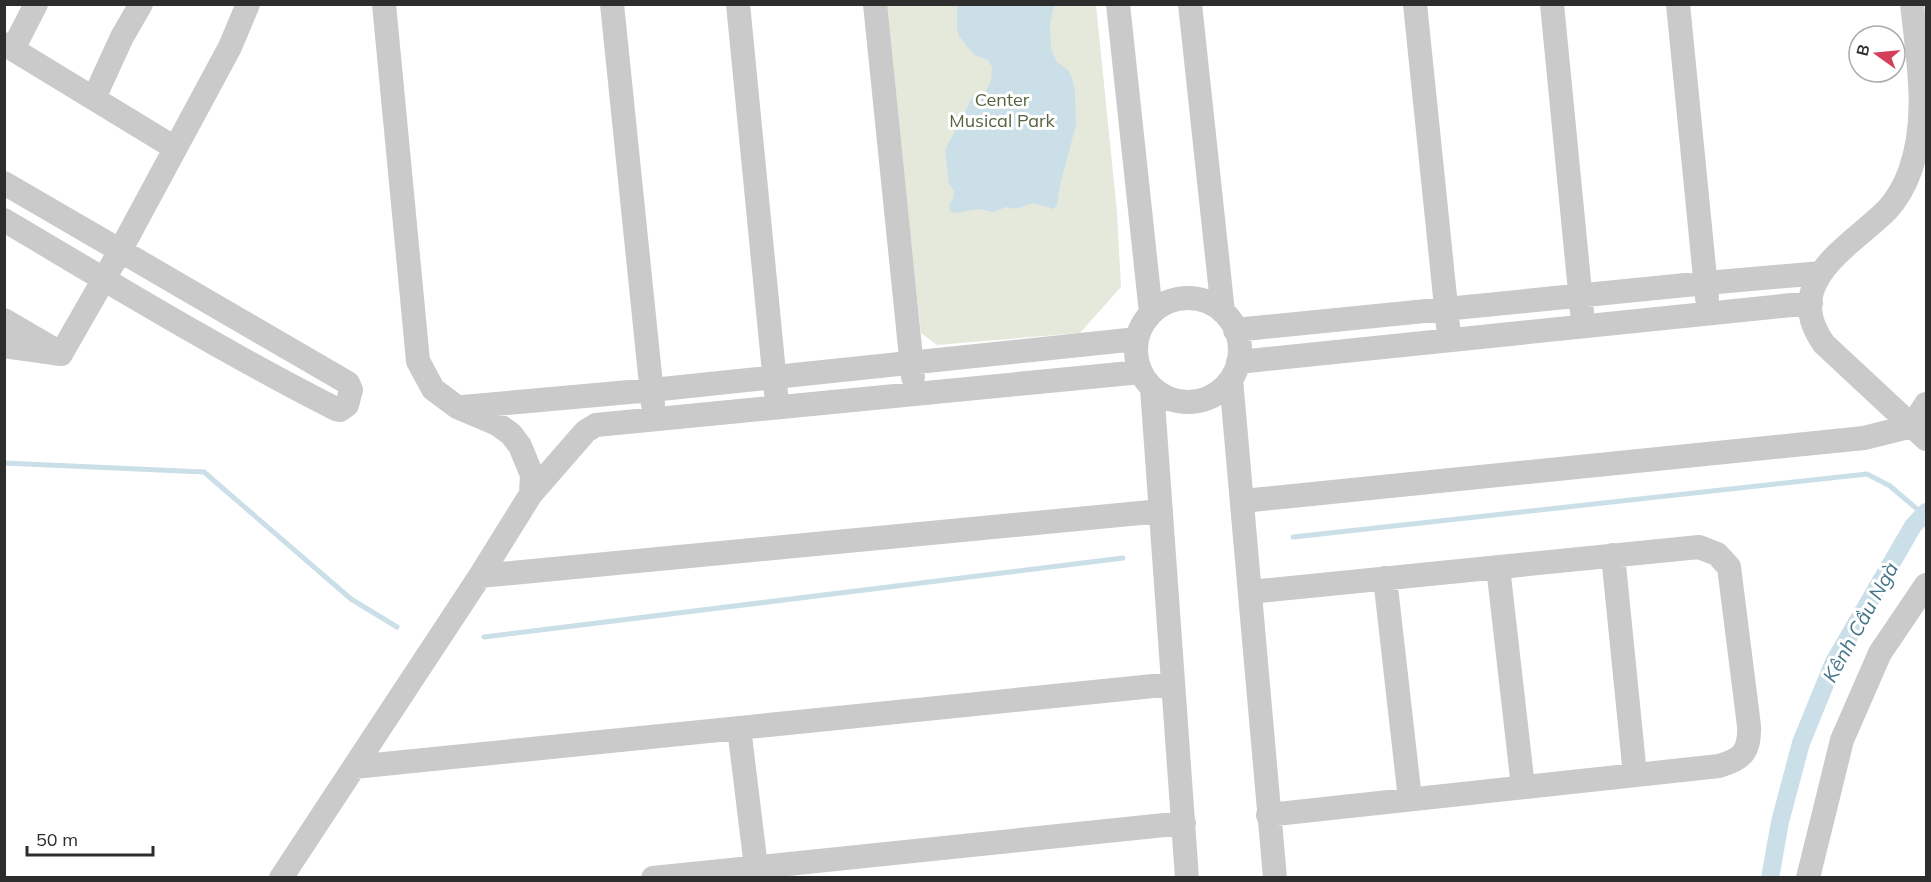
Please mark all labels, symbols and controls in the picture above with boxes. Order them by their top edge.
north arrow [1847,24,1907,84]
text: B [1851,42,1874,58]
park label: Center Musical Park [949,88,1055,132]
water label: Kênh Cầu Ngà [1817,558,1903,686]
scale bar [27,819,153,857]
text: 50 m [36,828,78,851]

